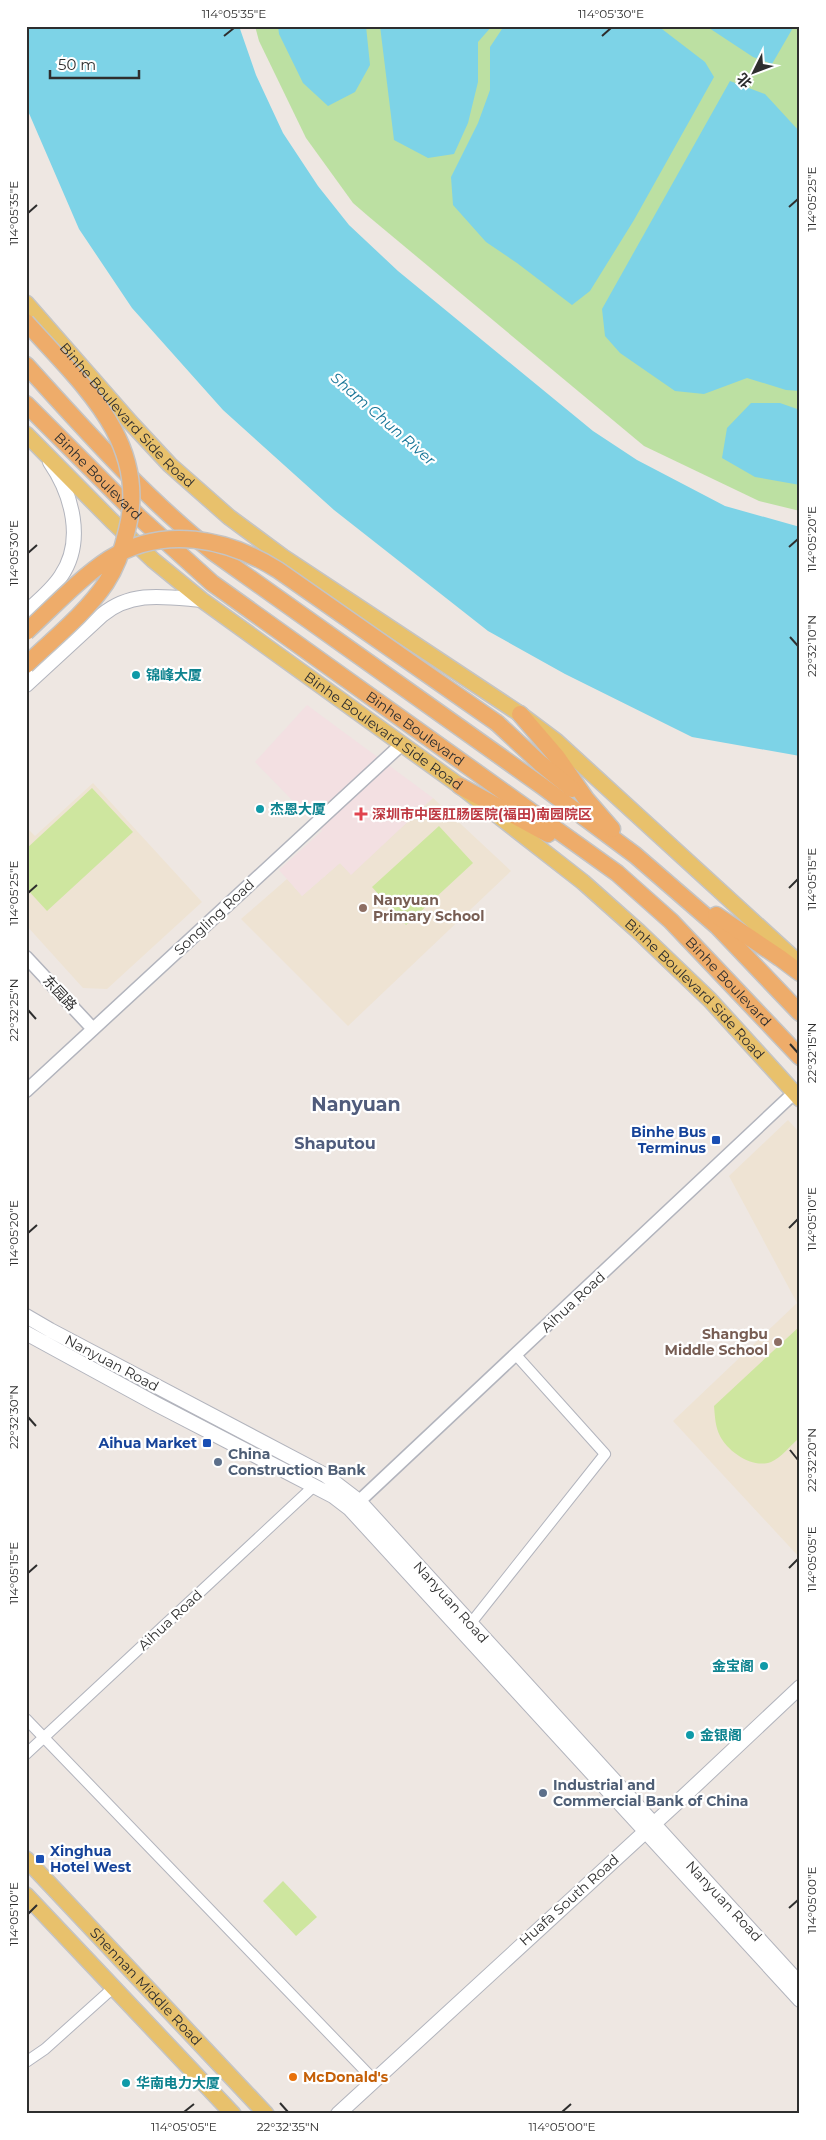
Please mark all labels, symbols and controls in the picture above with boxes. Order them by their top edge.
text: 114°05'35"E [202,6,266,21]
text: 114°05'30"E [578,6,644,21]
scale bar [50,48,139,80]
north arrow [728,48,778,98]
text: 50 m [58,55,96,74]
text: 北 [733,69,756,92]
text: 114°05'25"E [804,167,819,231]
text: 114°05'35"E [6,181,21,245]
street label: Binhe Boulevard Side Road [57,339,199,491]
water label: Sham Chun River [327,368,440,470]
street label: Binhe Boulevard [52,430,146,524]
text: 114°05'20"E [804,506,819,572]
text: 114°05'30"E [6,520,21,586]
text: 22°32'10"N [804,615,819,677]
place label: 锦峰大厦 [146,666,202,684]
street label: Binhe Boulevard Side Road [301,668,466,794]
marker: 锦峰大厦 [130,669,142,681]
street label: Binhe Boulevard [362,687,468,770]
place label: 杰恩大厦 [270,800,326,818]
marker: 杰恩大厦 [254,803,266,815]
place label: 深圳市中医肛肠医院(福田)南园院区 [372,805,592,823]
marker: 深圳市中医肛肠医院(福田)南园院区 [354,807,368,821]
text: 114°05'15"E [804,848,819,910]
text: 114°05'25"E [6,861,21,925]
street label: Songling Road [170,875,258,959]
place label: Nanyuan Primary School [373,891,484,925]
marker: Nanyuan Primary School [357,902,369,914]
street label: Binhe Boulevard Side Road [621,915,768,1063]
street label: Binhe Boulevard [682,933,775,1030]
street label: 东园路 [39,972,81,1014]
text: 22°32'25"N [6,979,21,1041]
text: 22°32'15"N [804,1023,819,1083]
district label: Nanyuan [311,1093,401,1116]
place label: Binhe Bus Terminus [631,1123,707,1157]
district label: Shaputou [294,1134,376,1153]
marker: Binhe Bus Terminus [710,1134,722,1146]
text: 114°05'10"E [804,1187,819,1251]
text: 114°05'20"E [6,1200,21,1266]
street label: Aihua Road [537,1268,609,1336]
place label: Shangbu Middle School [665,1325,768,1359]
street label: Nanyuan Road [62,1331,162,1395]
marker: Shangbu Middle School [772,1336,784,1348]
text: 22°32'30"N [6,1385,21,1449]
text: 22°32'20"N [804,1428,819,1492]
place label: Aihua Market [97,1434,197,1452]
marker: Aihua Market [201,1437,213,1449]
place label: China Construction Bank [228,1445,366,1479]
marker: China Construction Bank [212,1456,224,1468]
text: 114°05'05"E [804,1526,819,1592]
text: 114°05'15"E [6,1542,21,1604]
street label: Nanyuan Road [410,1557,492,1647]
street label: Aihua Road [134,1586,206,1654]
place label: 金宝阁 [712,1657,754,1675]
marker: 金宝阁 [758,1660,770,1672]
place label: 金银阁 [700,1726,742,1744]
marker: 金银阁 [684,1729,696,1741]
place label: Industrial and Commercial Bank of China [553,1776,749,1810]
marker: Industrial and Commercial Bank of China [537,1787,549,1799]
place label: Xinghua Hotel West [50,1842,131,1876]
street label: Huafa South Road [515,1851,623,1949]
marker: Xinghua Hotel West [34,1853,46,1865]
street label: Nanyuan Road [682,1857,766,1945]
text: 114°05'00"E [804,1866,819,1934]
text: 114°05'10"E [6,1882,21,1946]
street label: Shennan Middle Road [86,1924,206,2049]
place label: McDonald's [303,2068,389,2086]
marker: McDonald's [287,2071,299,2083]
place label: 华南电力大厦 [136,2074,220,2092]
marker: 华南电力大厦 [120,2077,132,2089]
text: 114°05'05"E [151,2119,217,2134]
text: 22°32'35"N [257,2119,319,2134]
text: 114°05'00"E [528,2119,596,2134]

